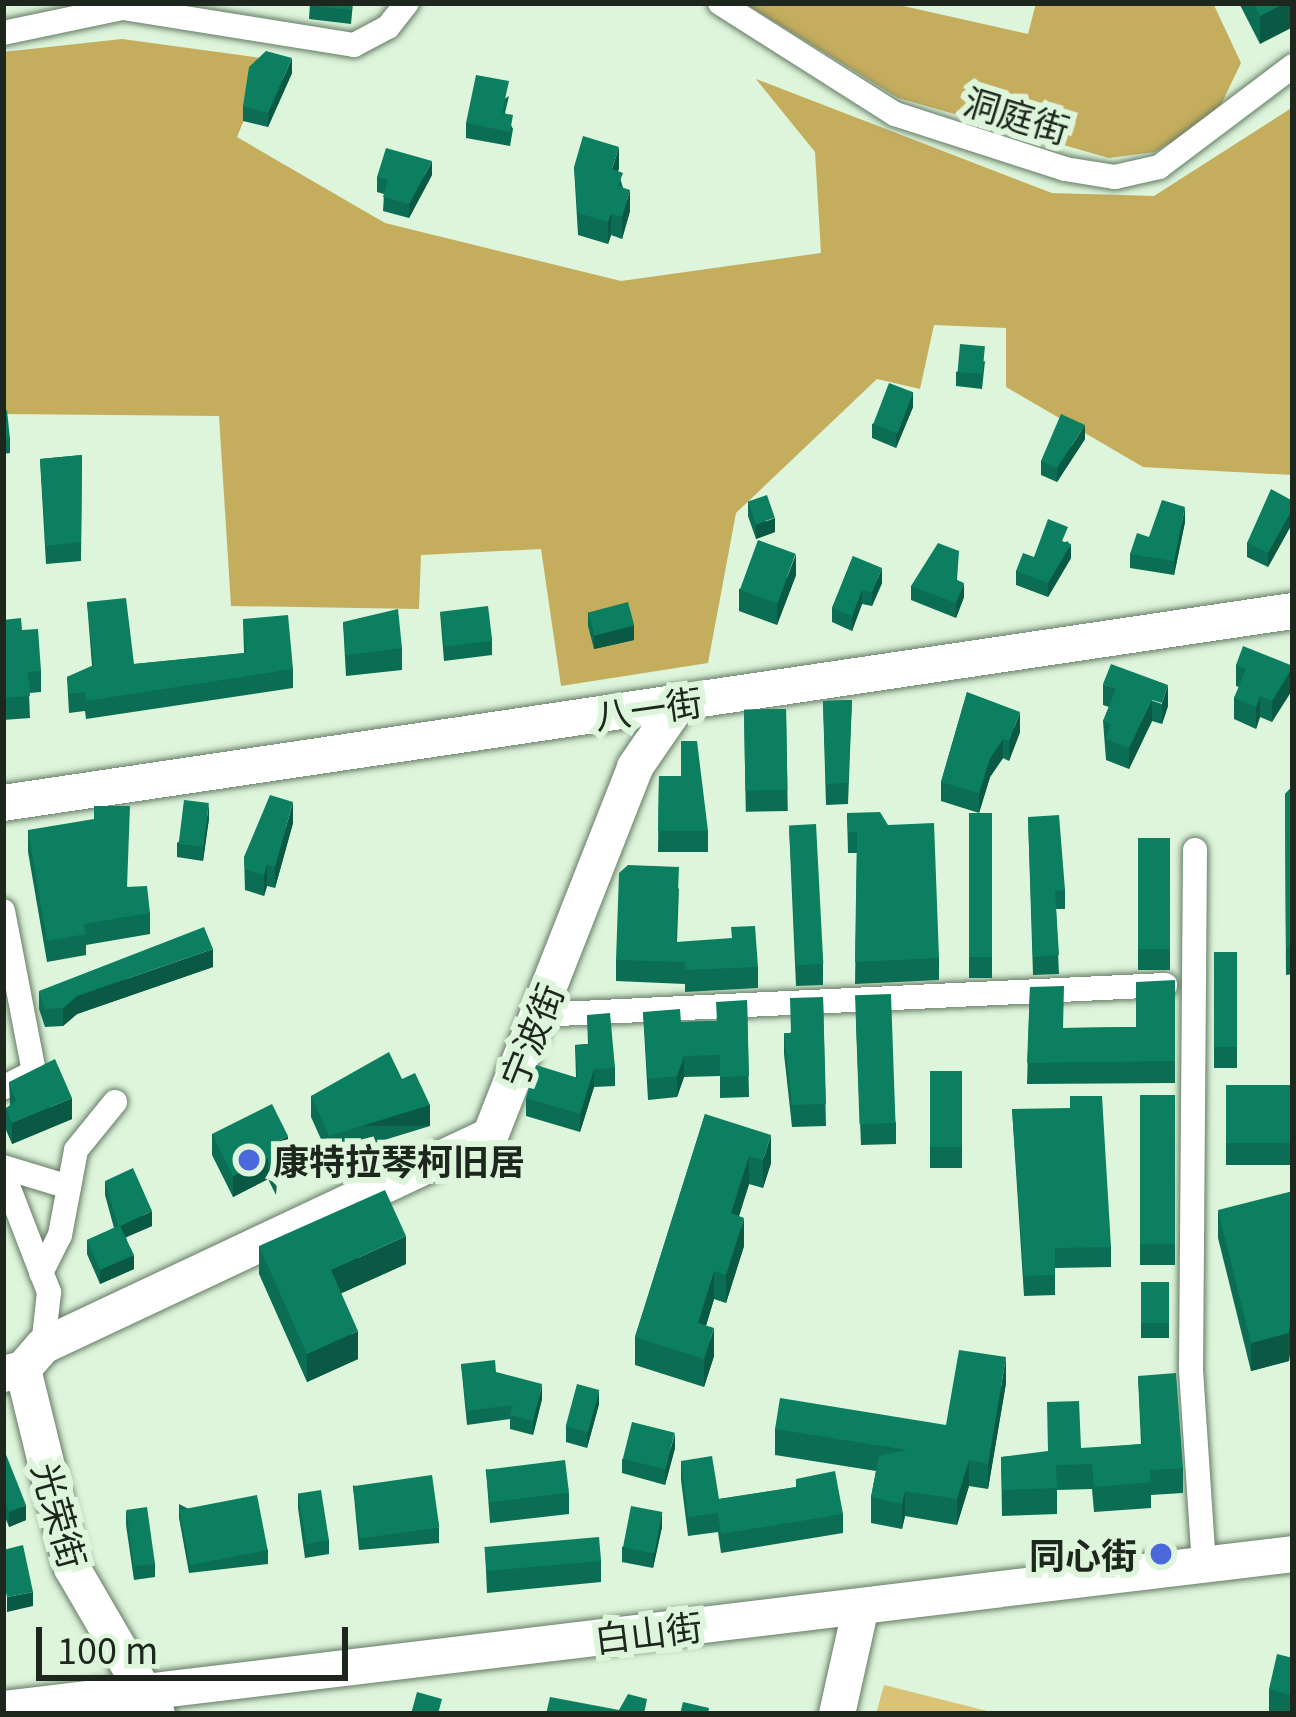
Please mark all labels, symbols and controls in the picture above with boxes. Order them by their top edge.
street label: 洞庭街 [959,78,1075,150]
street label: 八一街 [592,678,704,736]
street label: 宁波街 [490,977,570,1093]
place label: 康特拉琴柯旧居 [273,1138,525,1182]
marker: 康特拉琴柯旧居 [236,1147,262,1173]
street label: 光荣街 [25,1457,97,1573]
place label: 同心街 [1029,1532,1137,1576]
marker: 同心街 [1148,1541,1174,1567]
scale bar [42,1603,354,1677]
street label: 白山街 [592,1603,704,1659]
text: 100 m [57,1622,158,1674]

